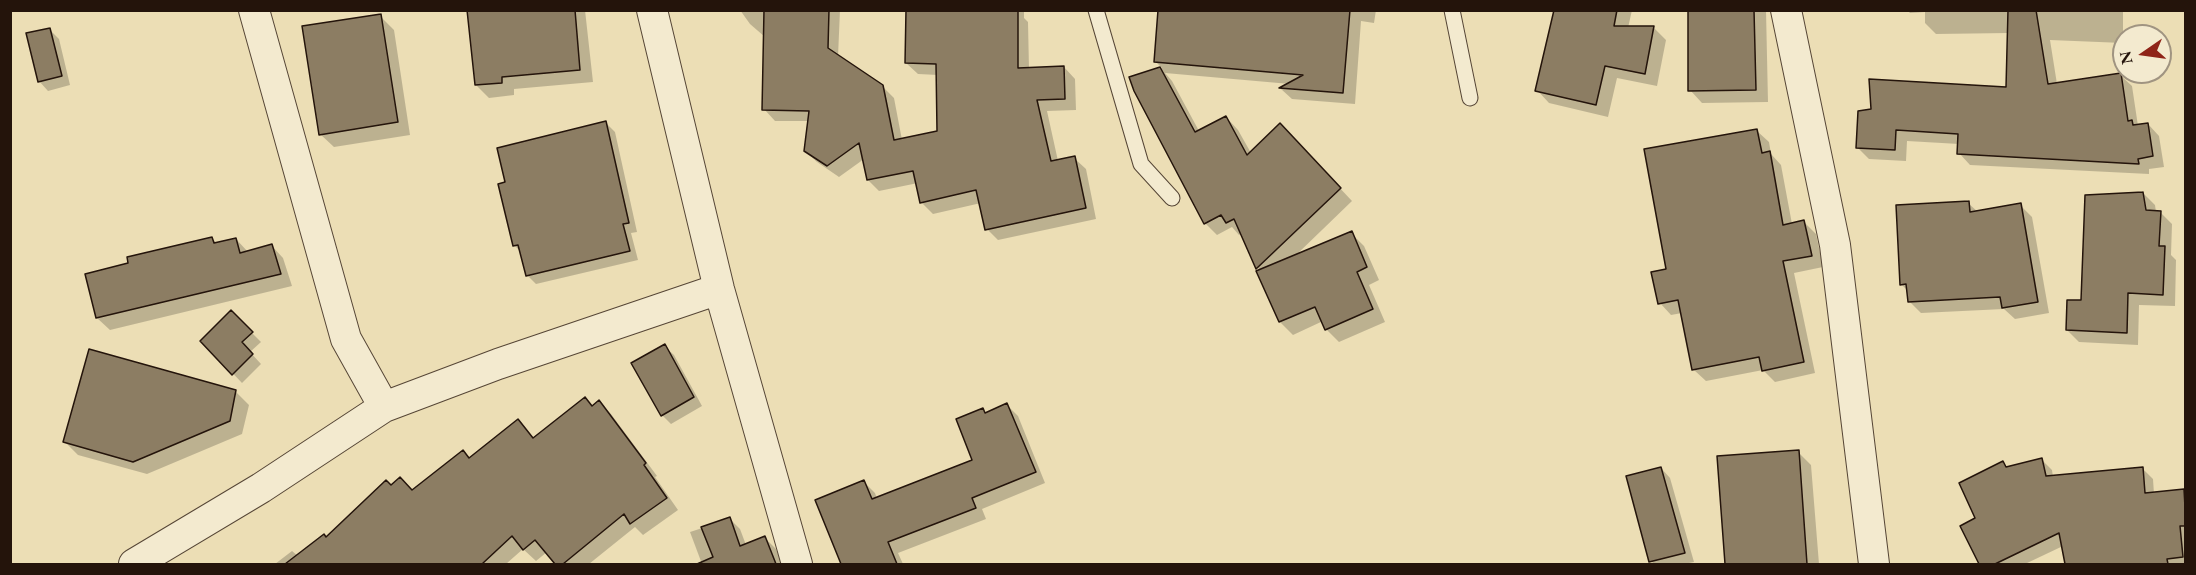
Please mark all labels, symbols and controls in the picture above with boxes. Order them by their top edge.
north arrow [2112,24,2172,84]
text: N [2114,49,2138,66]

